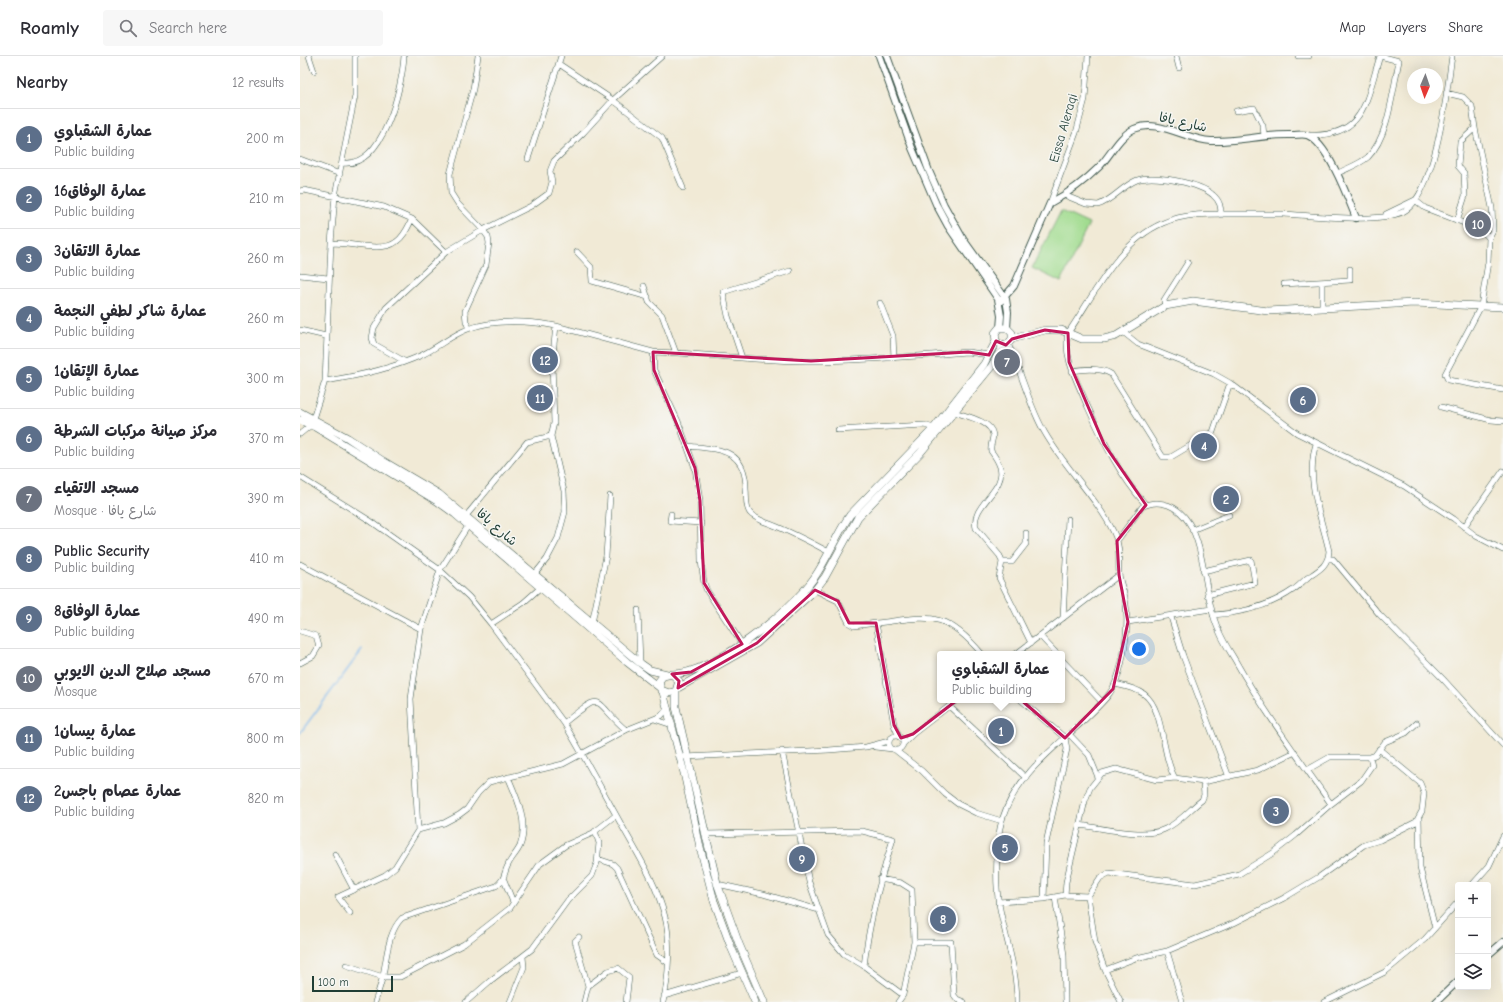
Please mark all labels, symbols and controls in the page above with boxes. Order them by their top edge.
search box [103,10,383,46]
text: Roamly [20,17,79,39]
icon: search [117,17,139,39]
text: Search here [149,19,227,37]
text: Map [1339,19,1366,36]
text: Layers [1388,19,1426,36]
text: Share [1448,19,1483,36]
north arrow [1407,68,1443,104]
text: Nearby [16,73,67,92]
text: 12 results [232,75,284,90]
street label: Eissa Aleraqi [1046,92,1080,164]
street label: شارع يافا [1157,109,1208,137]
text: عمارة الشقباوي [54,122,153,140]
text: 1 [26,131,32,146]
text: 200 m [246,131,284,146]
text: Public building [54,144,135,159]
text: عمارة الوفاق16 [54,182,147,200]
text: 2 [26,191,32,206]
text: 210 m [249,191,284,206]
text: Public building [54,204,135,219]
pin: 10 [1465,209,1491,239]
text: عمارة الاتقان3 [54,242,141,260]
text: 3 [26,251,32,266]
text: 260 m [247,251,284,266]
text: Public building [54,264,135,279]
text: عمارة شاكر لطفي النجمة [54,302,207,320]
text: 4 [26,311,32,326]
text: 260 m [247,311,284,326]
text: Public building [54,324,135,339]
pin: 12 [532,345,558,375]
pin: 7 [994,347,1020,377]
text: عمارة الإتقان1 [54,362,140,380]
text: 5 [26,371,32,386]
text: 300 m [246,371,284,386]
pin: 11 [527,383,553,413]
text: Public building [54,384,135,399]
pin: 6 [1290,385,1316,415]
text: مركز صيانة مركبات الشرطة [54,422,217,440]
text: 6 [26,431,32,446]
text: 370 m [248,431,284,446]
pin: 4 [1191,431,1217,461]
text: Public building [54,444,135,459]
text: مسجد الاتقياء [54,479,139,497]
pin: 2 [1213,484,1239,514]
text: 7 [26,491,32,506]
text: 390 m [248,491,284,506]
text: Mosque · شارع يافا [54,503,157,518]
street label: شارع يافا [472,505,520,550]
text: Public Security [54,542,149,560]
text: 8 [26,551,32,566]
text: 410 m [250,551,284,566]
text: Public building [54,560,135,575]
text: عمارة الوفاق8 [54,602,141,620]
text: 9 [26,611,32,626]
text: 490 m [248,611,284,626]
text: Public building [54,624,135,639]
your location [1129,639,1149,659]
popup [937,651,1065,703]
text: عمارة الشقباوي [952,660,1050,678]
text: مسجد صلاح الدين الايوبي [54,662,211,680]
text: 10 [23,671,35,686]
text: 670 m [248,671,284,686]
text: Public building [952,682,1032,697]
text: Mosque [54,684,97,699]
pin: 1 [988,716,1014,746]
text: عمارة بيسان1 [54,722,137,740]
text: 11 [24,731,34,746]
text: 800 m [246,731,284,746]
text: Public building [54,744,135,759]
text: عمارة عصام باجس2 [54,782,182,800]
text: 12 [23,791,35,806]
text: 820 m [247,791,284,806]
pin: 3 [1263,796,1289,826]
text: Public building [54,804,135,819]
pin: 5 [992,833,1018,863]
pin: 9 [789,844,815,874]
map controls [1455,882,1491,990]
button: + [1455,882,1491,918]
pin: 8 [930,904,956,934]
button: − [1455,918,1491,954]
button: layers [1455,954,1491,990]
scale bar [312,974,393,993]
text: 100 m [318,976,349,989]

